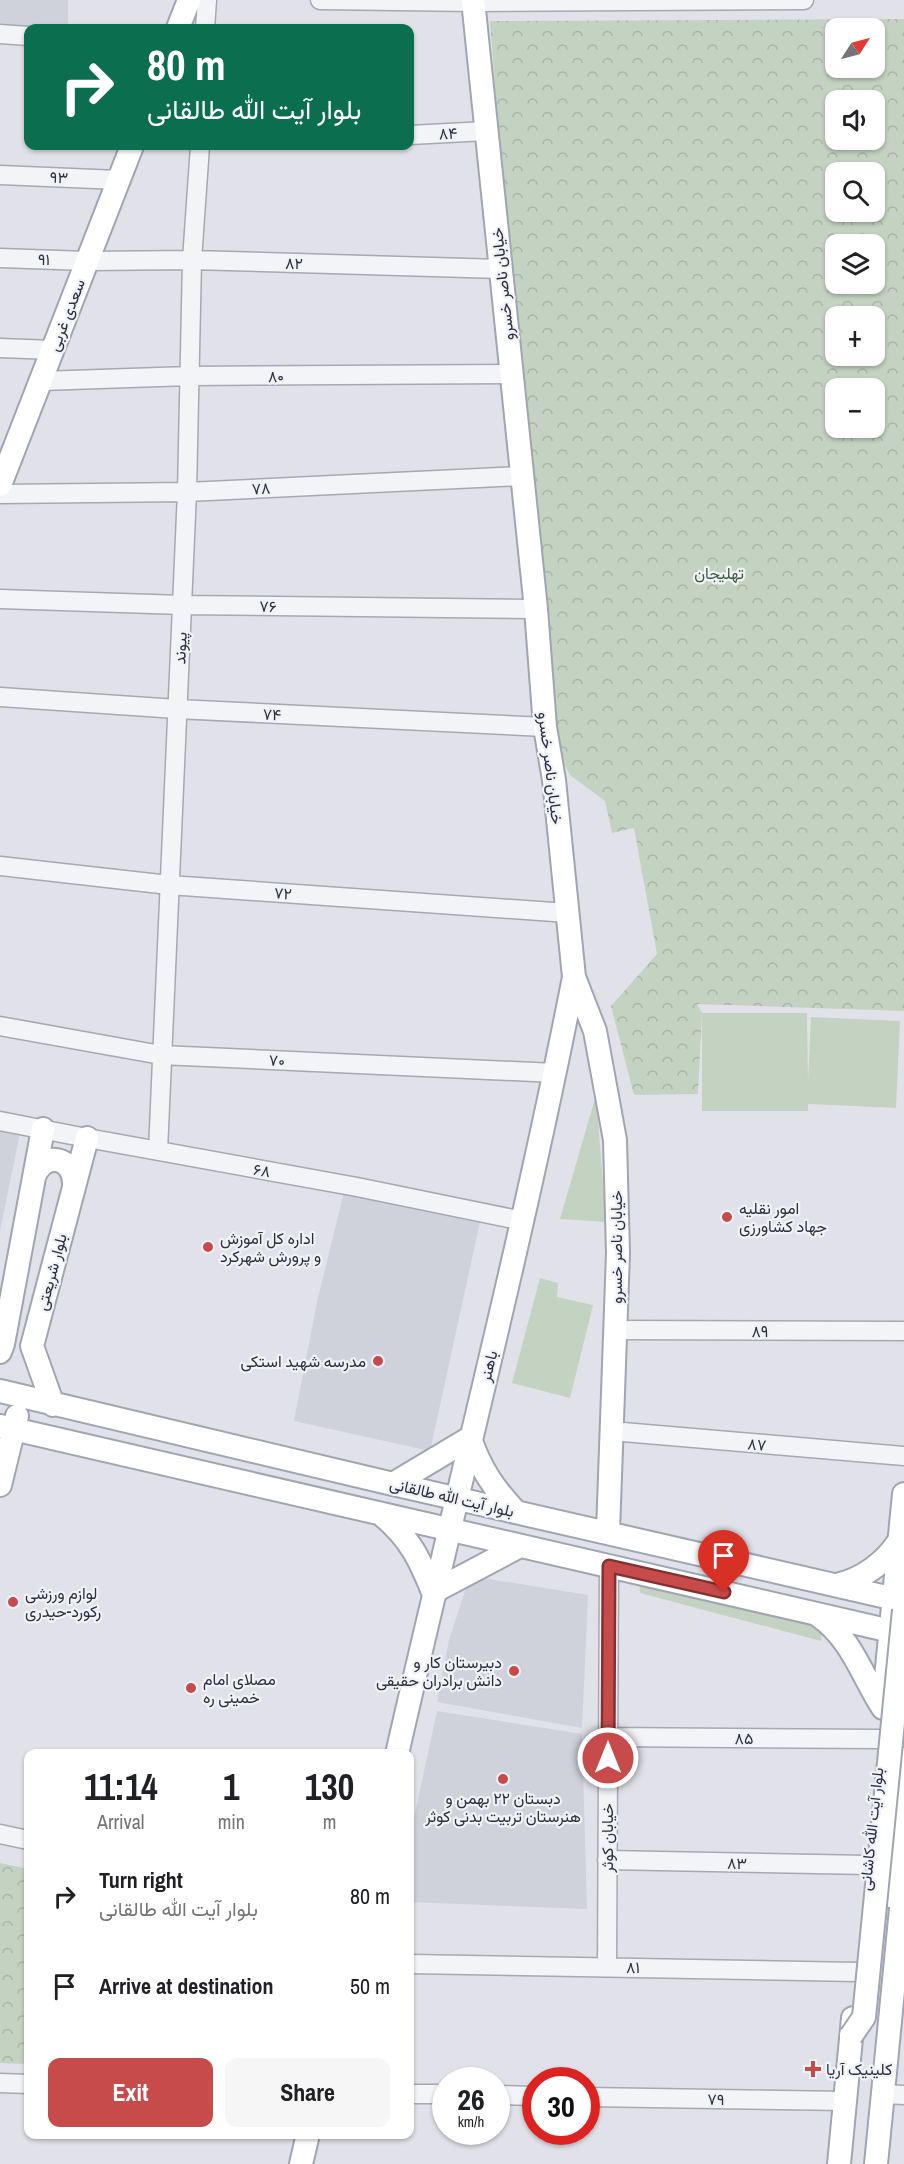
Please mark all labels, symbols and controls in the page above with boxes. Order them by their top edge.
north arrow [825,18,885,78]
map controls [825,18,885,438]
text: 80 m [147,37,226,93]
icon: right [48,48,126,126]
button: sound [825,90,885,150]
text: بلوار آیت الله طالقانی [147,91,361,127]
street label: ۸۴ [438,122,458,144]
button: search [825,162,885,222]
street label: ۹۳ [49,166,69,188]
street label: خیابان ناصر خسرو [485,226,519,342]
button: layers [825,234,885,294]
street label: ۹۱ [37,248,51,270]
street label: ۸۲ [285,252,303,274]
street label: سعدی غربی [42,276,90,354]
button: + [825,306,885,366]
street label: ۸۰ [268,365,284,387]
button: − [825,378,885,438]
street label: ۷۸ [251,477,271,499]
park label: تهلیجان [694,562,744,584]
street label: ۷۶ [259,595,277,617]
street label: پیوند [168,631,193,665]
street label: ۷۴ [262,703,282,725]
street label: خیابان ناصر خسرو [533,710,569,826]
street label: ۷۲ [273,881,293,905]
street label: ۷۰ [268,1049,286,1071]
street label: ۶۸ [252,1158,272,1182]
street label: خیابان ناصر خسرو [605,1190,627,1304]
place label: امور نقلیه جهاد کشاورزی [739,1197,827,1237]
marker: امور نقلیه جهاد کشاورزی [720,1210,734,1224]
place label: اداره کل آموزش و پرورش شهرکرد [220,1227,321,1268]
street label: بلوار شریعتی [30,1231,72,1313]
marker: اداره کل آموزش و پرورش شهرکرد [201,1240,215,1254]
street label: ۸۹ [751,1320,769,1342]
street label: باهنر [473,1348,502,1385]
place label: مدرسه شهید استکی [241,1350,366,1372]
marker: مدرسه شهید استکی [371,1354,385,1368]
street label: ۸۷ [747,1432,767,1456]
street label: بلوار آیت الله طالقانی [388,1472,516,1522]
pin [698,1530,749,1592]
icon: arrive [707,1539,740,1572]
place label: لوازم ورزشی رکورد-حیدری [25,1582,101,1622]
marker: لوازم ورزشی رکورد-حیدری [6,1595,20,1609]
place label: دبیرستان کار و دانش برادران حقیقی [376,1651,502,1691]
marker: دبیرستان کار و دانش برادران حقیقی [507,1664,521,1678]
place label: مصلای امام خمینی ره [203,1668,276,1708]
marker: مصلای امام خمینی ره [184,1681,198,1695]
position arrow [576,1726,640,1790]
street label: ۸۵ [735,1727,753,1749]
text: 11:14 [84,1763,158,1811]
text: 1 [223,1763,240,1811]
text: 130 [305,1763,354,1811]
street label: بلوار آیت الله کاشانی [854,1766,888,1892]
marker: دبستان ۲۲ بهمن و هنرستان تربیت بدنی کوثر [496,1772,510,1786]
place label: دبستان ۲۲ بهمن و هنرستان تربیت بدنی کوثر [424,1787,581,1827]
street label: خیابان کوثر [596,1803,618,1874]
text: Arrival [97,1808,145,1835]
text: min [218,1808,245,1835]
text: m [323,1808,336,1835]
street label: ۸۳ [727,1852,747,1874]
text: Turn right [99,1865,183,1895]
icon: right [48,1880,81,1913]
text: 80 m [350,1881,390,1911]
text: بلوار آیت الله طالقانی [99,1895,258,1922]
street label: ۸۱ [626,1956,640,1978]
icon: arrive [48,1970,81,2003]
text: Arrive at destination [99,1971,273,2001]
text: 50 m [350,1971,390,2001]
button: Exit [48,2058,213,2127]
button: Share [225,2058,390,2127]
place label: کلینیک آریا [826,2058,892,2080]
marker: کلینیک آریا [804,2060,822,2078]
speed limit sign: 30 [522,2067,600,2145]
text: 26 [457,2079,485,2119]
street label: ۷۹ [707,2088,725,2110]
text: km/h [458,2111,484,2132]

